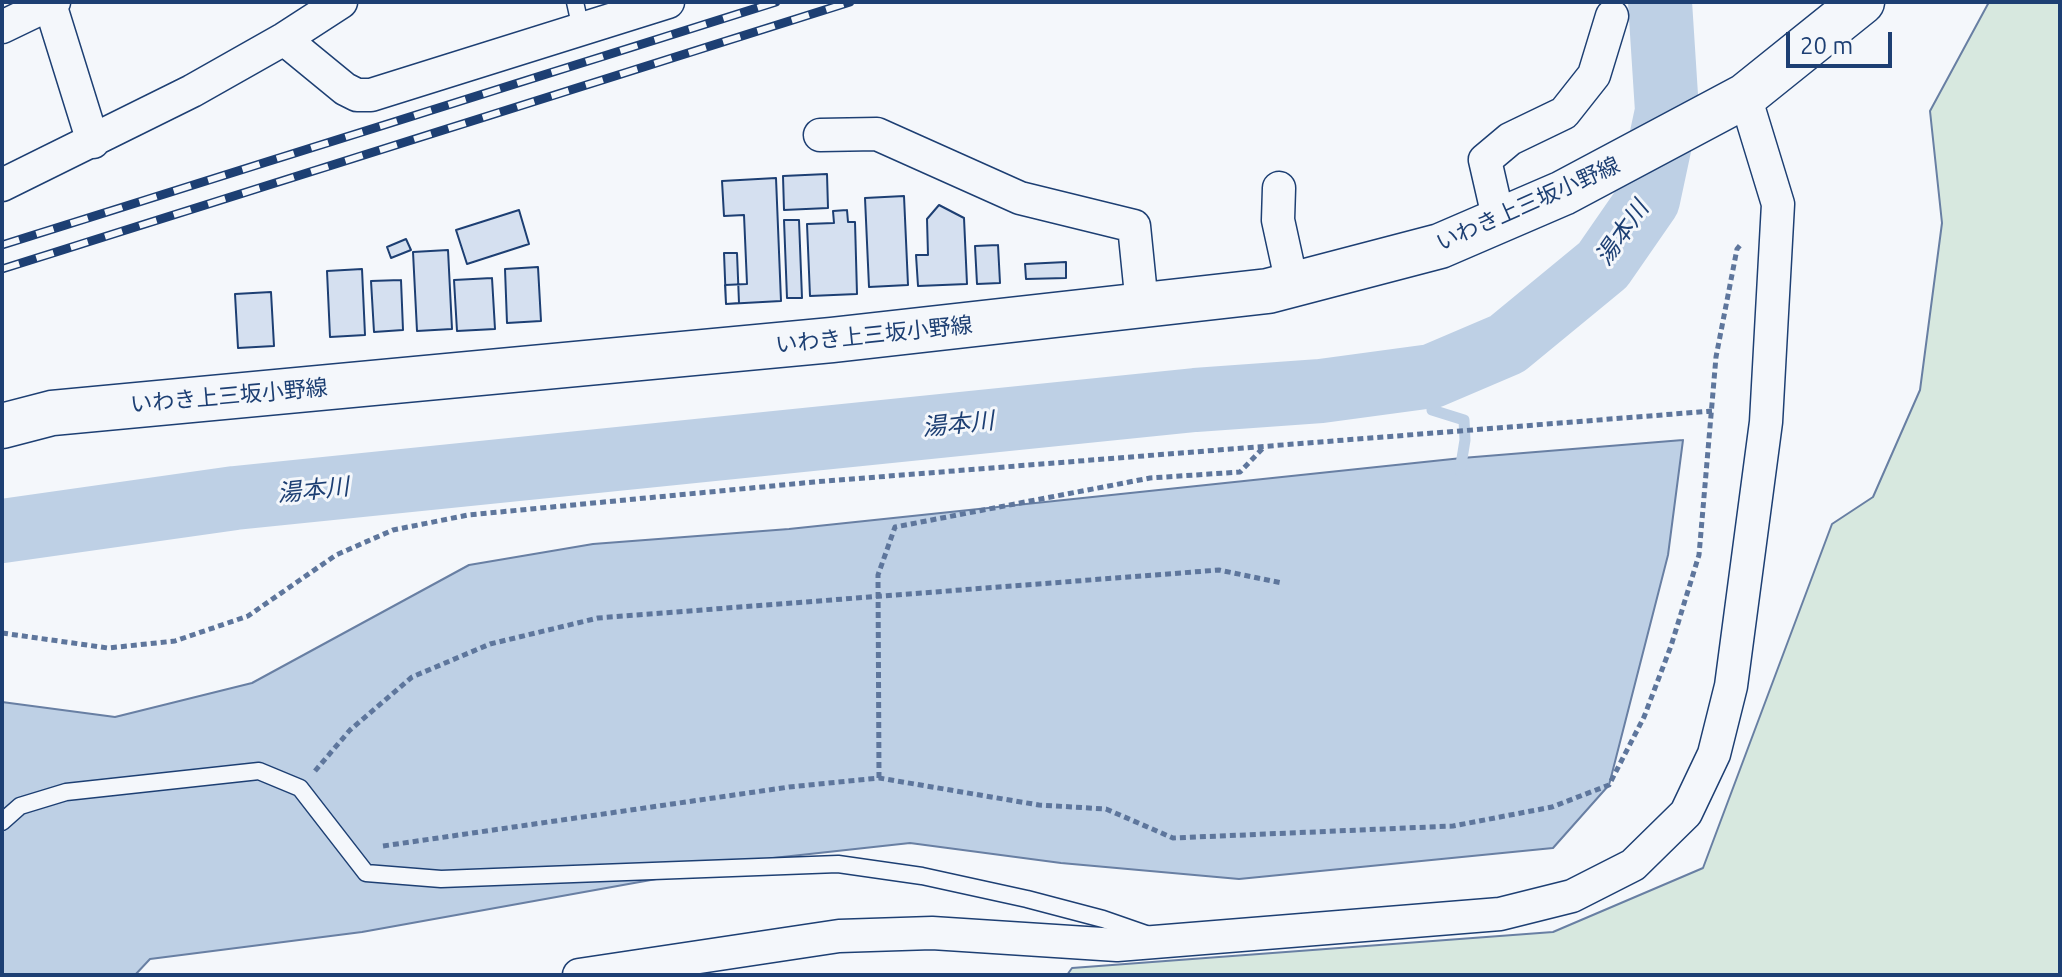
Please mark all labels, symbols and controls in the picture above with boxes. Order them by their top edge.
scale bar [1790,16,1896,66]
text: 20 m [1800,32,1853,59]
street label: いわき上三坂小野線 [1432,152,1624,256]
water label: 湯本川 [1590,195,1654,271]
street label: いわき上三坂小野線 [774,312,974,358]
street label: いわき上三坂小野線 [129,374,329,418]
water label: 湯本川 [921,406,995,442]
water label: 湯本川 [276,472,350,508]

